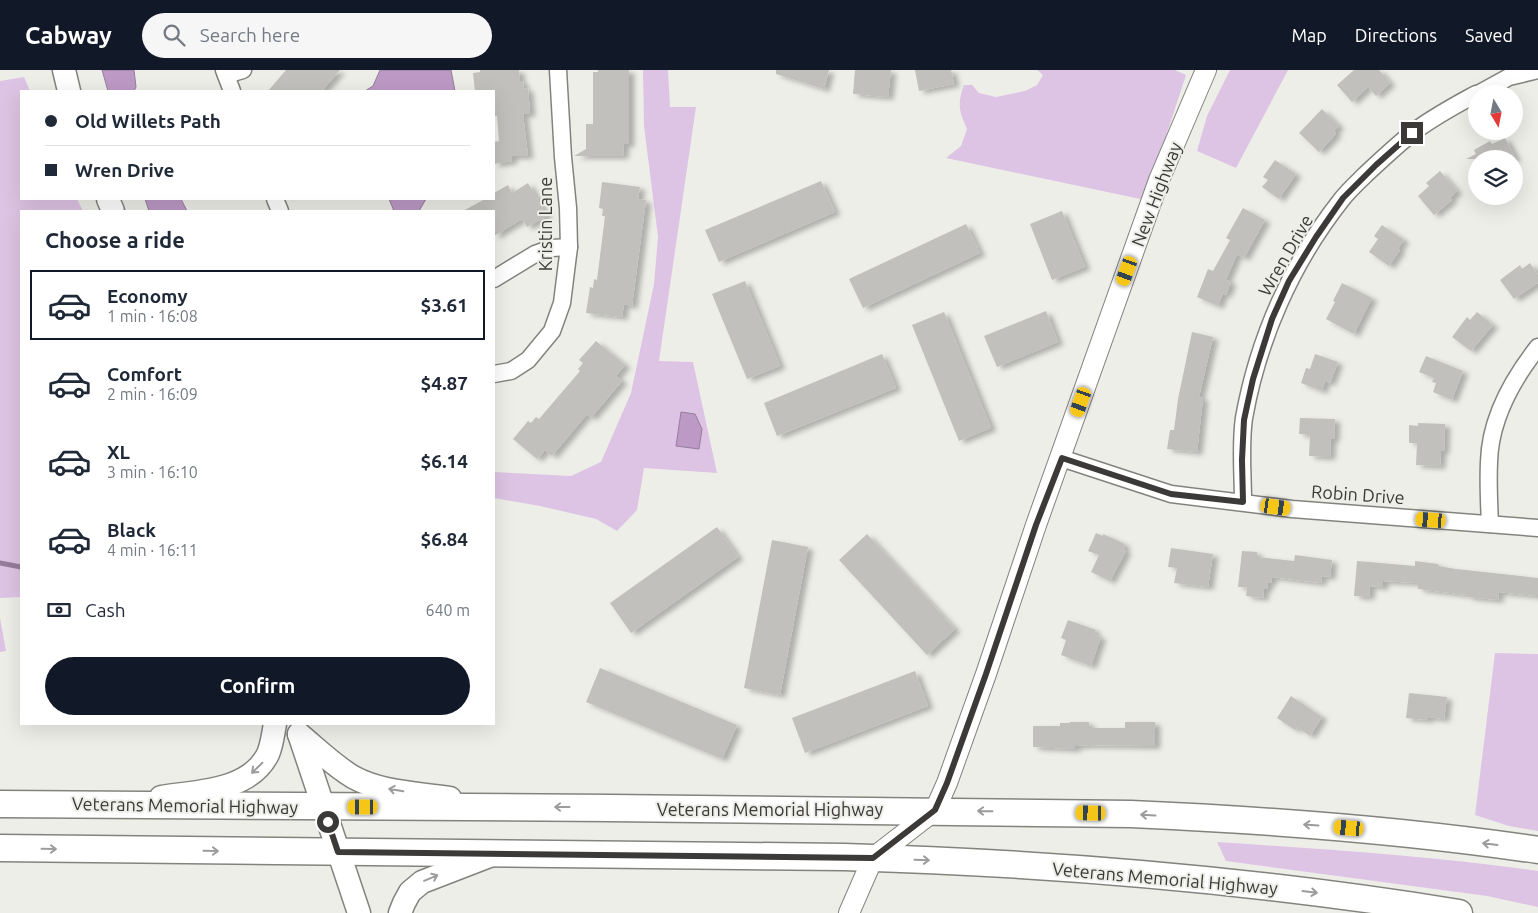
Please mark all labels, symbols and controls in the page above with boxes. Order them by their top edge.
search box [142,13,492,58]
icon: search [160,21,188,49]
text: Cabway [25,22,112,49]
text: Search here [200,24,300,46]
text: Map [1291,25,1327,45]
text: Directions [1355,25,1437,45]
text: Saved [1465,25,1513,45]
north arrow [1468,85,1522,140]
map controls [1468,85,1523,205]
text: Old Willets Path [75,110,221,132]
route end [1401,122,1423,144]
street label: New Highway [1127,139,1185,249]
button: layers [1468,150,1523,205]
text: Wren Drive [75,159,174,181]
street label: Kristin Lane [535,177,555,271]
street label: Wren Drive [1254,211,1316,299]
text: Choose a ride [45,227,185,252]
car [1114,254,1139,288]
icon: car [47,283,92,328]
text: Economy [107,285,188,307]
text: $3.61 [420,294,468,316]
text: 1 min · 16:08 [107,307,198,325]
icon: car [47,361,92,406]
text: Comfort [107,363,182,385]
text: $4.87 [420,372,468,394]
text: 2 min · 16:09 [107,385,198,403]
car [1068,385,1093,419]
icon: car [47,439,92,484]
text: XL [107,441,130,463]
text: $6.14 [420,450,468,472]
text: 3 min · 16:10 [107,463,198,481]
street label: Robin Drive [1311,481,1405,507]
car [1260,497,1291,517]
car [1415,511,1446,529]
icon: car [47,517,92,562]
text: Black [107,519,156,541]
text: $6.84 [420,528,468,550]
text: 4 min · 16:11 [107,541,198,559]
icon: cash [45,596,73,624]
text: Cash [85,599,126,621]
text: 640 m [425,601,470,619]
button: Confirm [45,657,470,715]
one-way arrow [251,762,263,774]
one-way arrow [388,784,404,794]
street label: Veterans Memorial Highway [72,793,299,817]
street label: Veterans Memorial Highway [657,799,883,819]
car [348,800,378,815]
one-way arrow [554,802,570,812]
car [1075,805,1106,821]
one-way arrow [978,806,994,816]
one-way arrow [1140,810,1156,819]
route start [317,811,339,833]
car [1333,819,1364,837]
one-way arrow [1303,820,1319,830]
one-way arrow [1482,838,1498,848]
one-way arrow [40,844,56,854]
one-way arrow [202,846,219,856]
one-way arrow [913,855,929,865]
street label: Veterans Memorial Highway [1051,858,1279,898]
one-way arrow [423,873,438,883]
one-way arrow [1302,887,1318,897]

